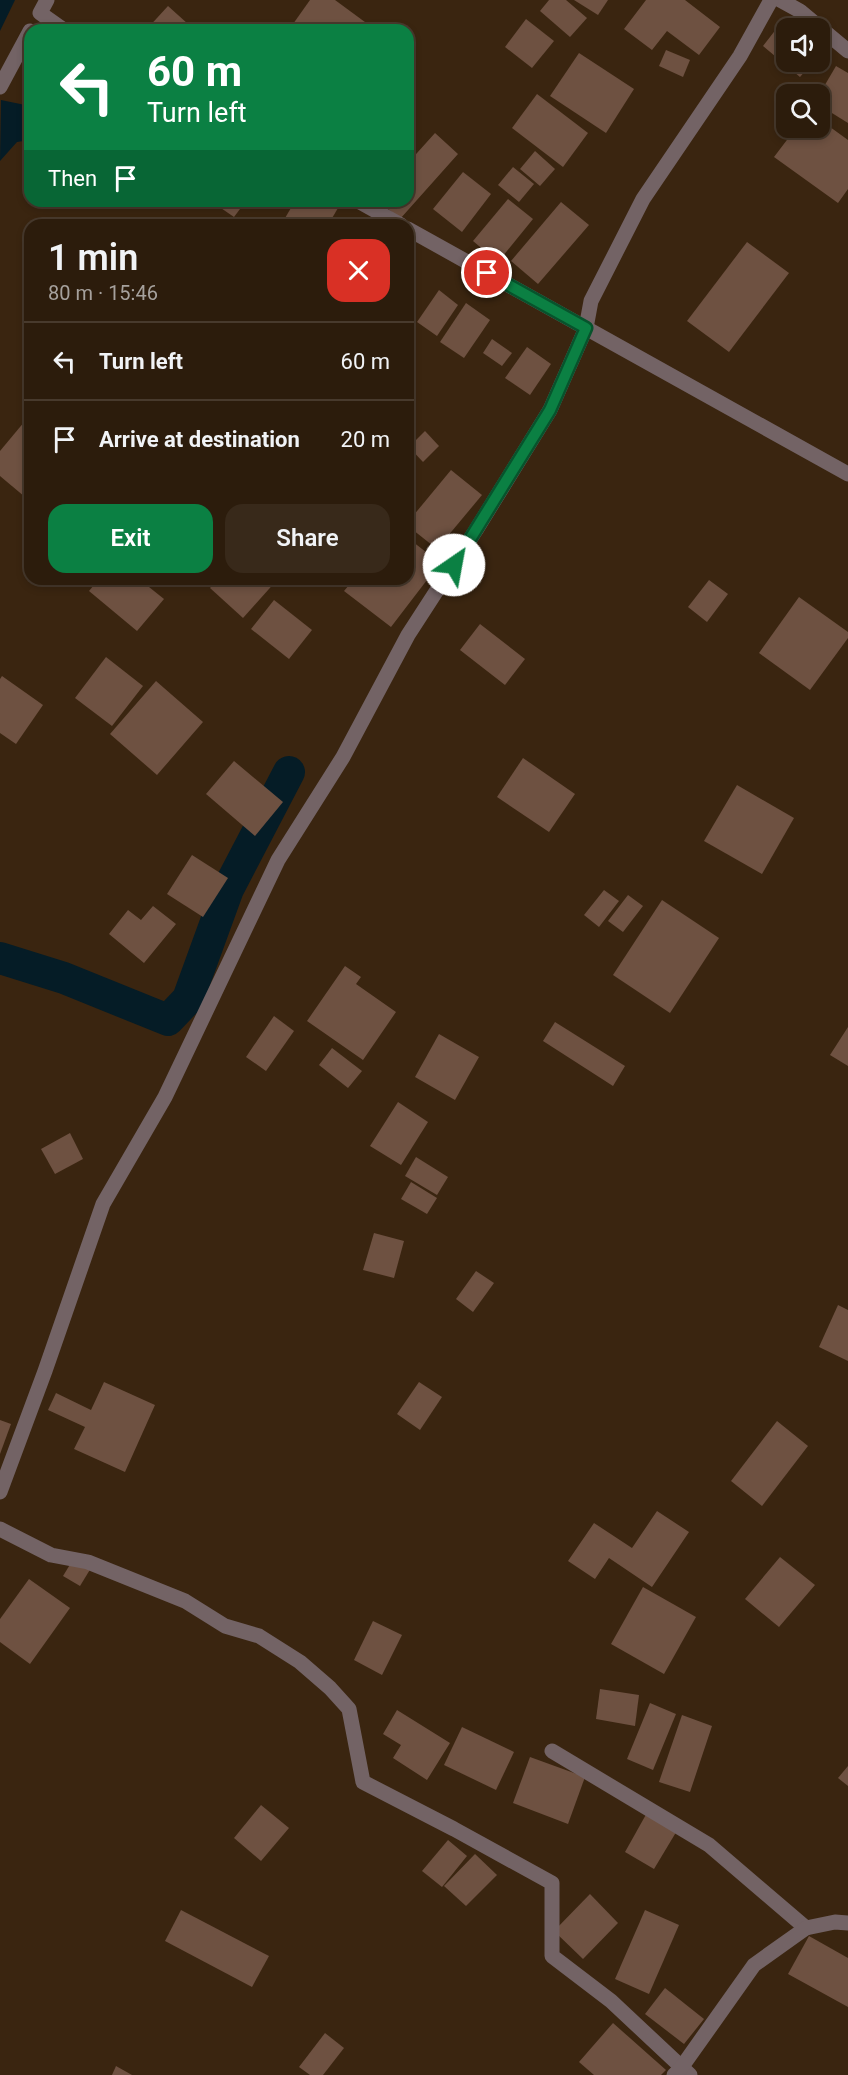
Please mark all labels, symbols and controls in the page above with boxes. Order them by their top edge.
map controls [776,18,830,138]
button: sound [776,18,830,72]
text: 60 m [147,47,242,96]
icon: left [48,48,126,126]
button: search [776,84,830,138]
text: Turn left [147,97,247,129]
icon: arrive [109,162,142,195]
text: Then [48,166,97,191]
text: 1 min [48,237,138,279]
button: close [327,239,390,302]
pin [461,247,512,298]
icon: arrive [470,256,503,289]
text: 80 m · 15:46 [48,281,158,305]
icon: left [48,345,81,378]
text: Turn left [99,349,183,374]
text: 60 m [341,349,390,374]
icon: arrive [48,423,81,456]
text: Arrive at destination [99,427,300,452]
text: 20 m [341,427,390,452]
button: Exit [48,504,213,573]
button: Share [225,504,390,573]
position arrow [422,533,486,597]

